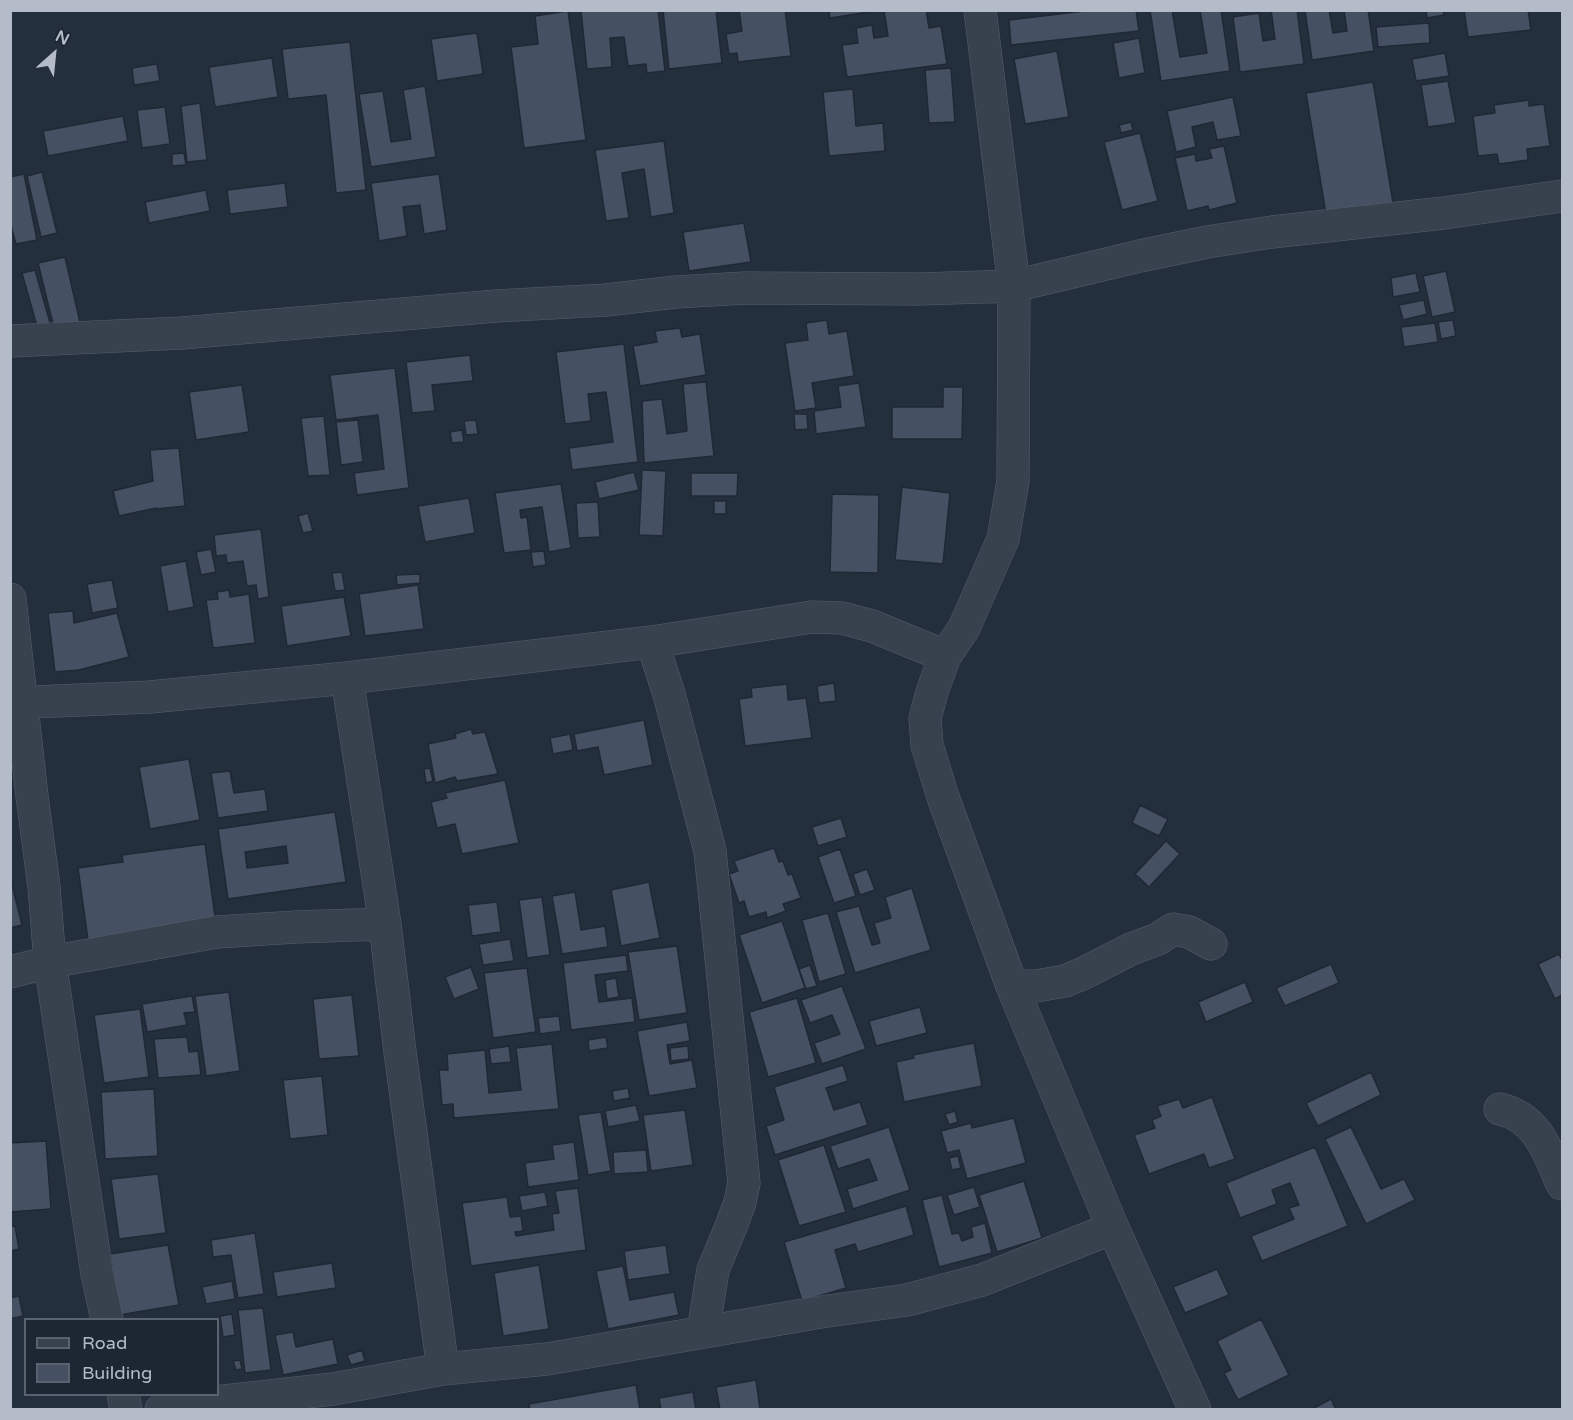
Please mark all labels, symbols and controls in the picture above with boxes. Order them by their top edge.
north arrow [24,24,84,84]
text: N [52,26,72,50]
legend [24,1318,219,1396]
text: Road [82,1332,127,1354]
text: Building [82,1362,152,1384]

